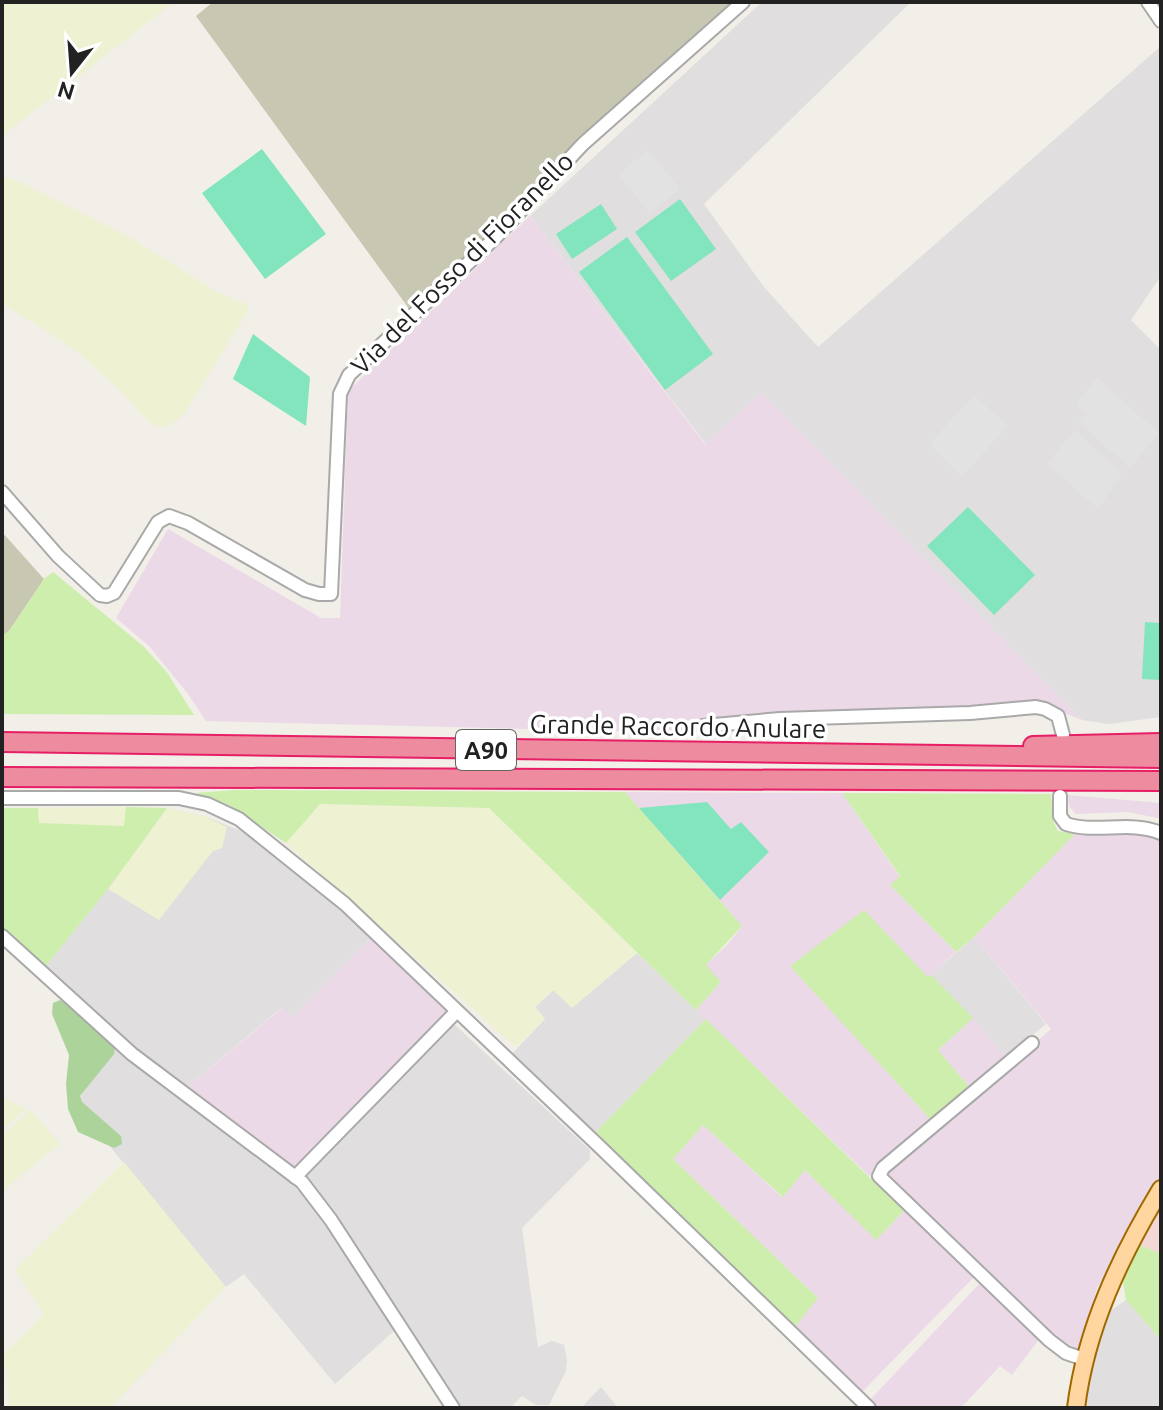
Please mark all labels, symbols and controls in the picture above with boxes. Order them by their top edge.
north arrow [32,32,112,112]
text: N [54,77,78,106]
street label: Via del Fosso di Fioranello [345,146,579,380]
street label: Grande Raccordo Anulare [529,709,827,743]
road number: A90 [456,730,516,770]

